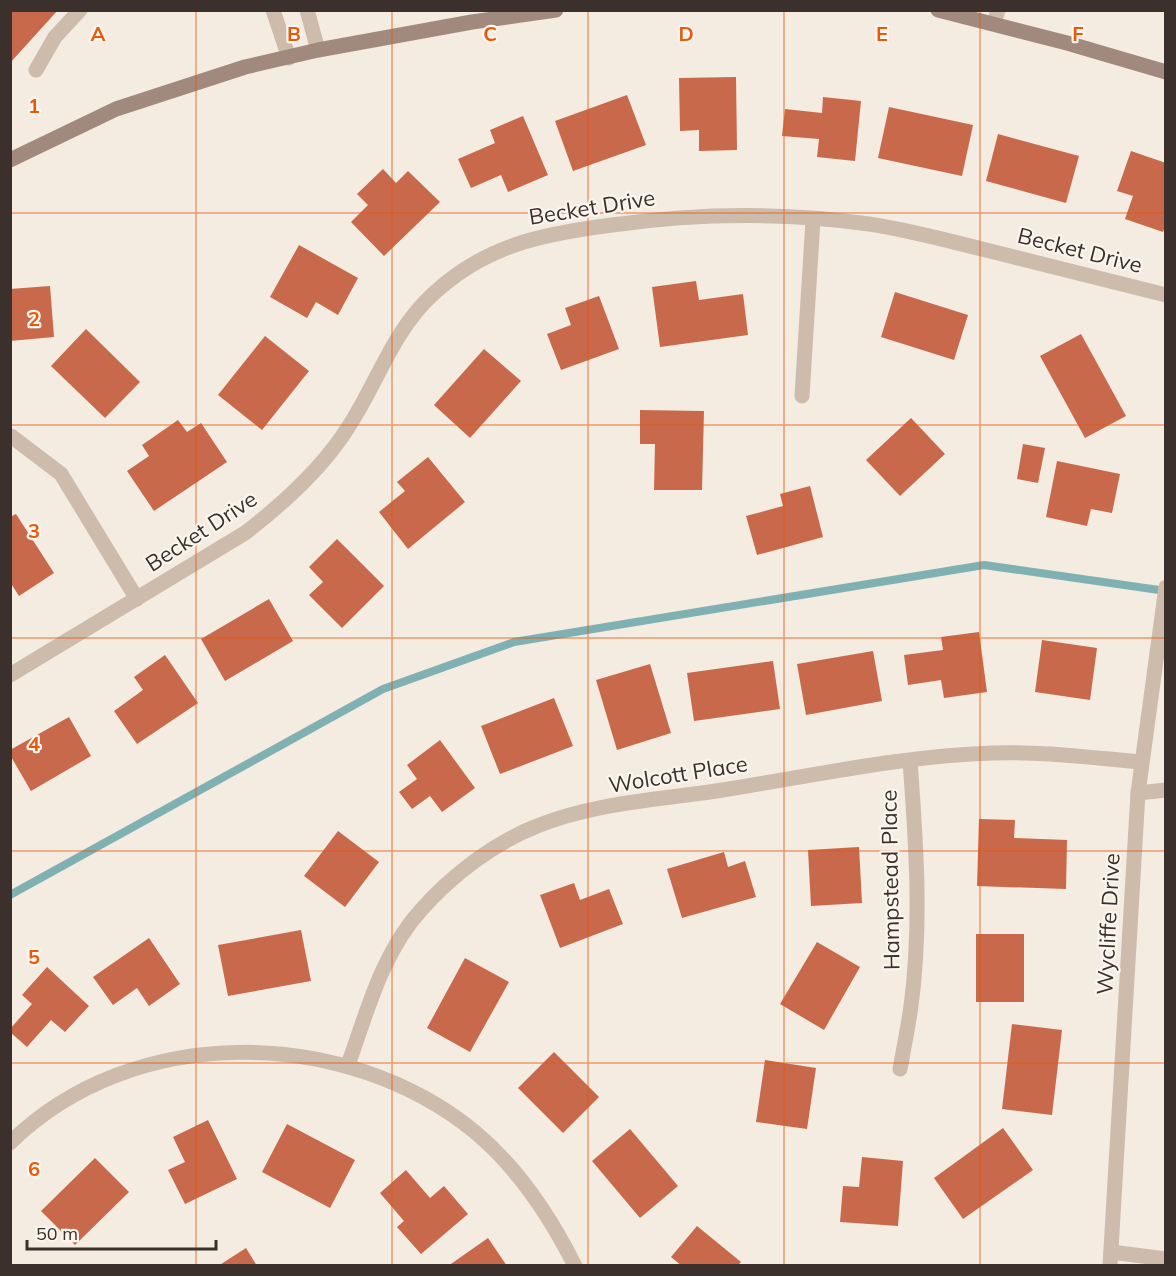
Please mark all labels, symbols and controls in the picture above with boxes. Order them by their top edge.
text: A [91,21,106,46]
text: B [287,21,301,46]
text: C [483,21,497,46]
text: D [678,21,694,46]
text: E [876,21,888,46]
text: F [1072,21,1084,46]
text: 1 [28,93,40,118]
street label: Becket Drive [527,183,657,231]
street label: Becket Drive [1015,221,1145,279]
text: 2 [28,306,40,331]
street label: Becket Drive [140,485,262,577]
text: 3 [28,518,40,543]
text: 4 [28,731,40,756]
street label: Wolcott Place [607,749,749,799]
street label: Hampstead Place [874,790,906,970]
street label: Wycliffe Drive [1090,852,1126,996]
text: 5 [28,944,40,969]
text: 6 [28,1156,40,1181]
scale bar [27,1213,216,1251]
text: 50 m [36,1222,78,1245]

